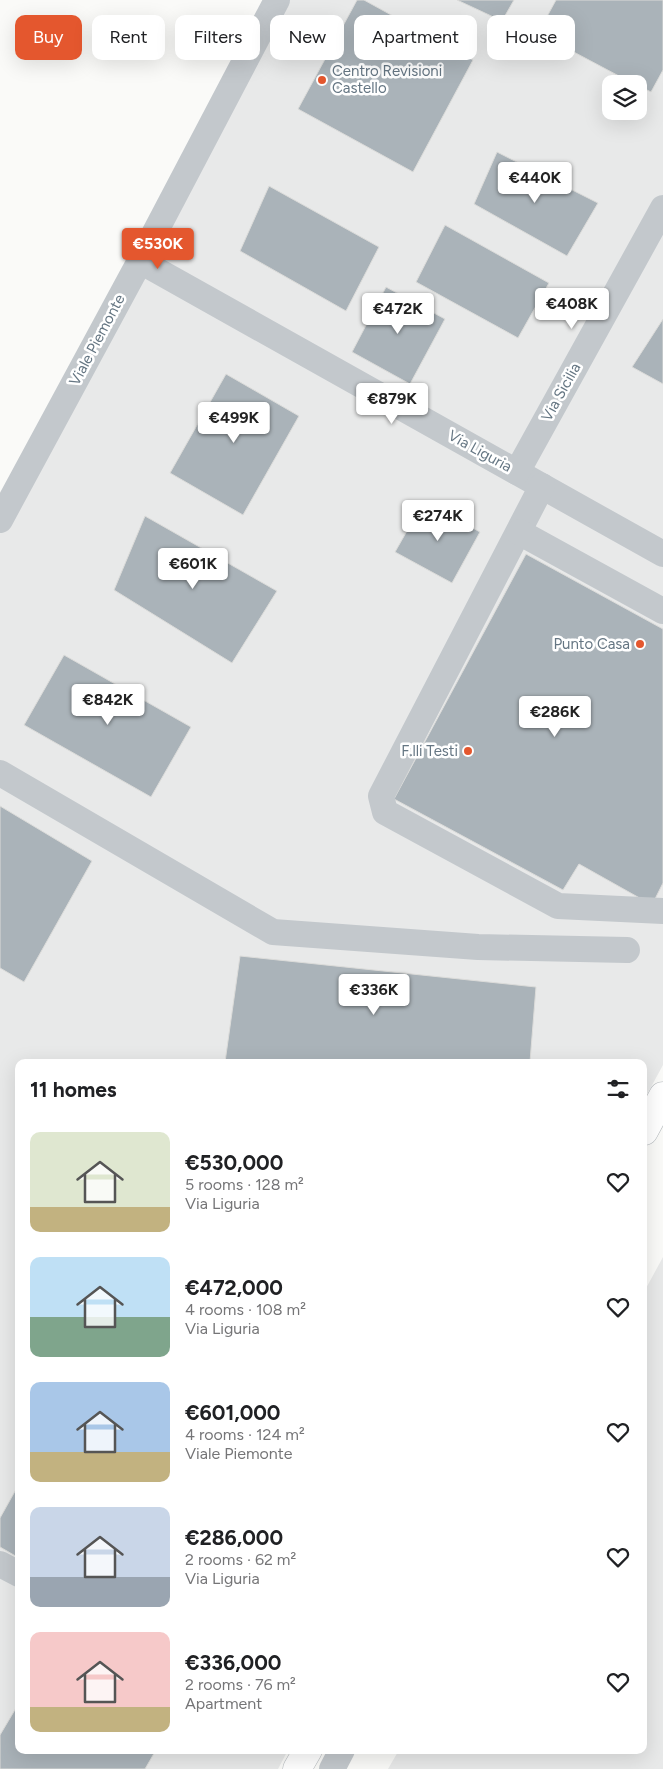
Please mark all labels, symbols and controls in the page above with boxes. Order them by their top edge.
chip: Buy [15,15,82,60]
chip: Rent [92,15,165,60]
chip: Filters [175,15,260,60]
chip: New [270,15,344,60]
chip: Apartment [354,15,477,60]
chip: House [487,15,575,60]
place label: Centro Revisioni Castello [332,62,442,97]
marker: Centro Revisioni Castello [316,74,328,86]
map controls [602,75,647,120]
button: layers [602,75,647,120]
pin: €440K [500,162,570,204]
text: €440K [509,168,561,187]
pin: €530K [123,228,193,270]
text: €530K [133,234,183,253]
pin: €408K [537,288,607,330]
street label: Viale Piemonte [65,291,129,389]
pin: €472K [363,292,433,335]
text: €408K [546,294,598,313]
text: €472K [373,299,423,318]
street label: Via Sicilia [538,360,584,424]
pin: €879K [357,382,427,425]
text: €879K [367,389,417,408]
pin: €499K [199,402,269,444]
text: €499K [209,408,259,427]
street label: Via Liguria [445,426,515,476]
pin: €274K [403,500,473,542]
text: €274K [413,506,463,525]
pin: €601K [158,548,228,590]
text: €601K [169,554,217,573]
place label: Punto Casa [553,635,630,653]
marker: Punto Casa [634,638,646,650]
pin: €842K [73,684,143,726]
text: €842K [83,690,133,709]
pin: €286K [520,696,590,738]
text: €286K [530,702,580,721]
place label: F.lli Testi [401,742,458,760]
marker: F.lli Testi [462,745,474,757]
pin: €336K [339,974,409,1016]
text: €336K [350,980,398,999]
icon: filters [604,1075,632,1103]
text: 11 homes [30,1077,117,1102]
text: €530,000 [185,1150,283,1175]
icon: home [70,1152,130,1212]
icon: heart [604,1168,632,1196]
text: 5 rooms · 128 m² [185,1175,304,1194]
text: Via Liguria [185,1194,260,1213]
text: €472,000 [185,1275,283,1300]
icon: home [70,1277,130,1337]
icon: heart [604,1293,632,1321]
text: 4 rooms · 108 m² [185,1300,306,1319]
text: Via Liguria [185,1319,260,1338]
text: €601,000 [185,1400,280,1425]
icon: home [70,1402,130,1462]
icon: heart [604,1418,632,1446]
text: 4 rooms · 124 m² [185,1425,305,1444]
text: Viale Piemonte [185,1444,292,1463]
text: €286,000 [185,1525,283,1550]
icon: home [70,1527,130,1587]
icon: heart [604,1543,632,1571]
text: 2 rooms · 62 m² [185,1550,296,1569]
text: Via Liguria [185,1569,260,1588]
text: €336,000 [185,1650,281,1675]
icon: home [70,1652,130,1712]
icon: heart [604,1668,632,1696]
text: 2 rooms · 76 m² [185,1675,296,1694]
text: Apartment [185,1694,262,1713]

